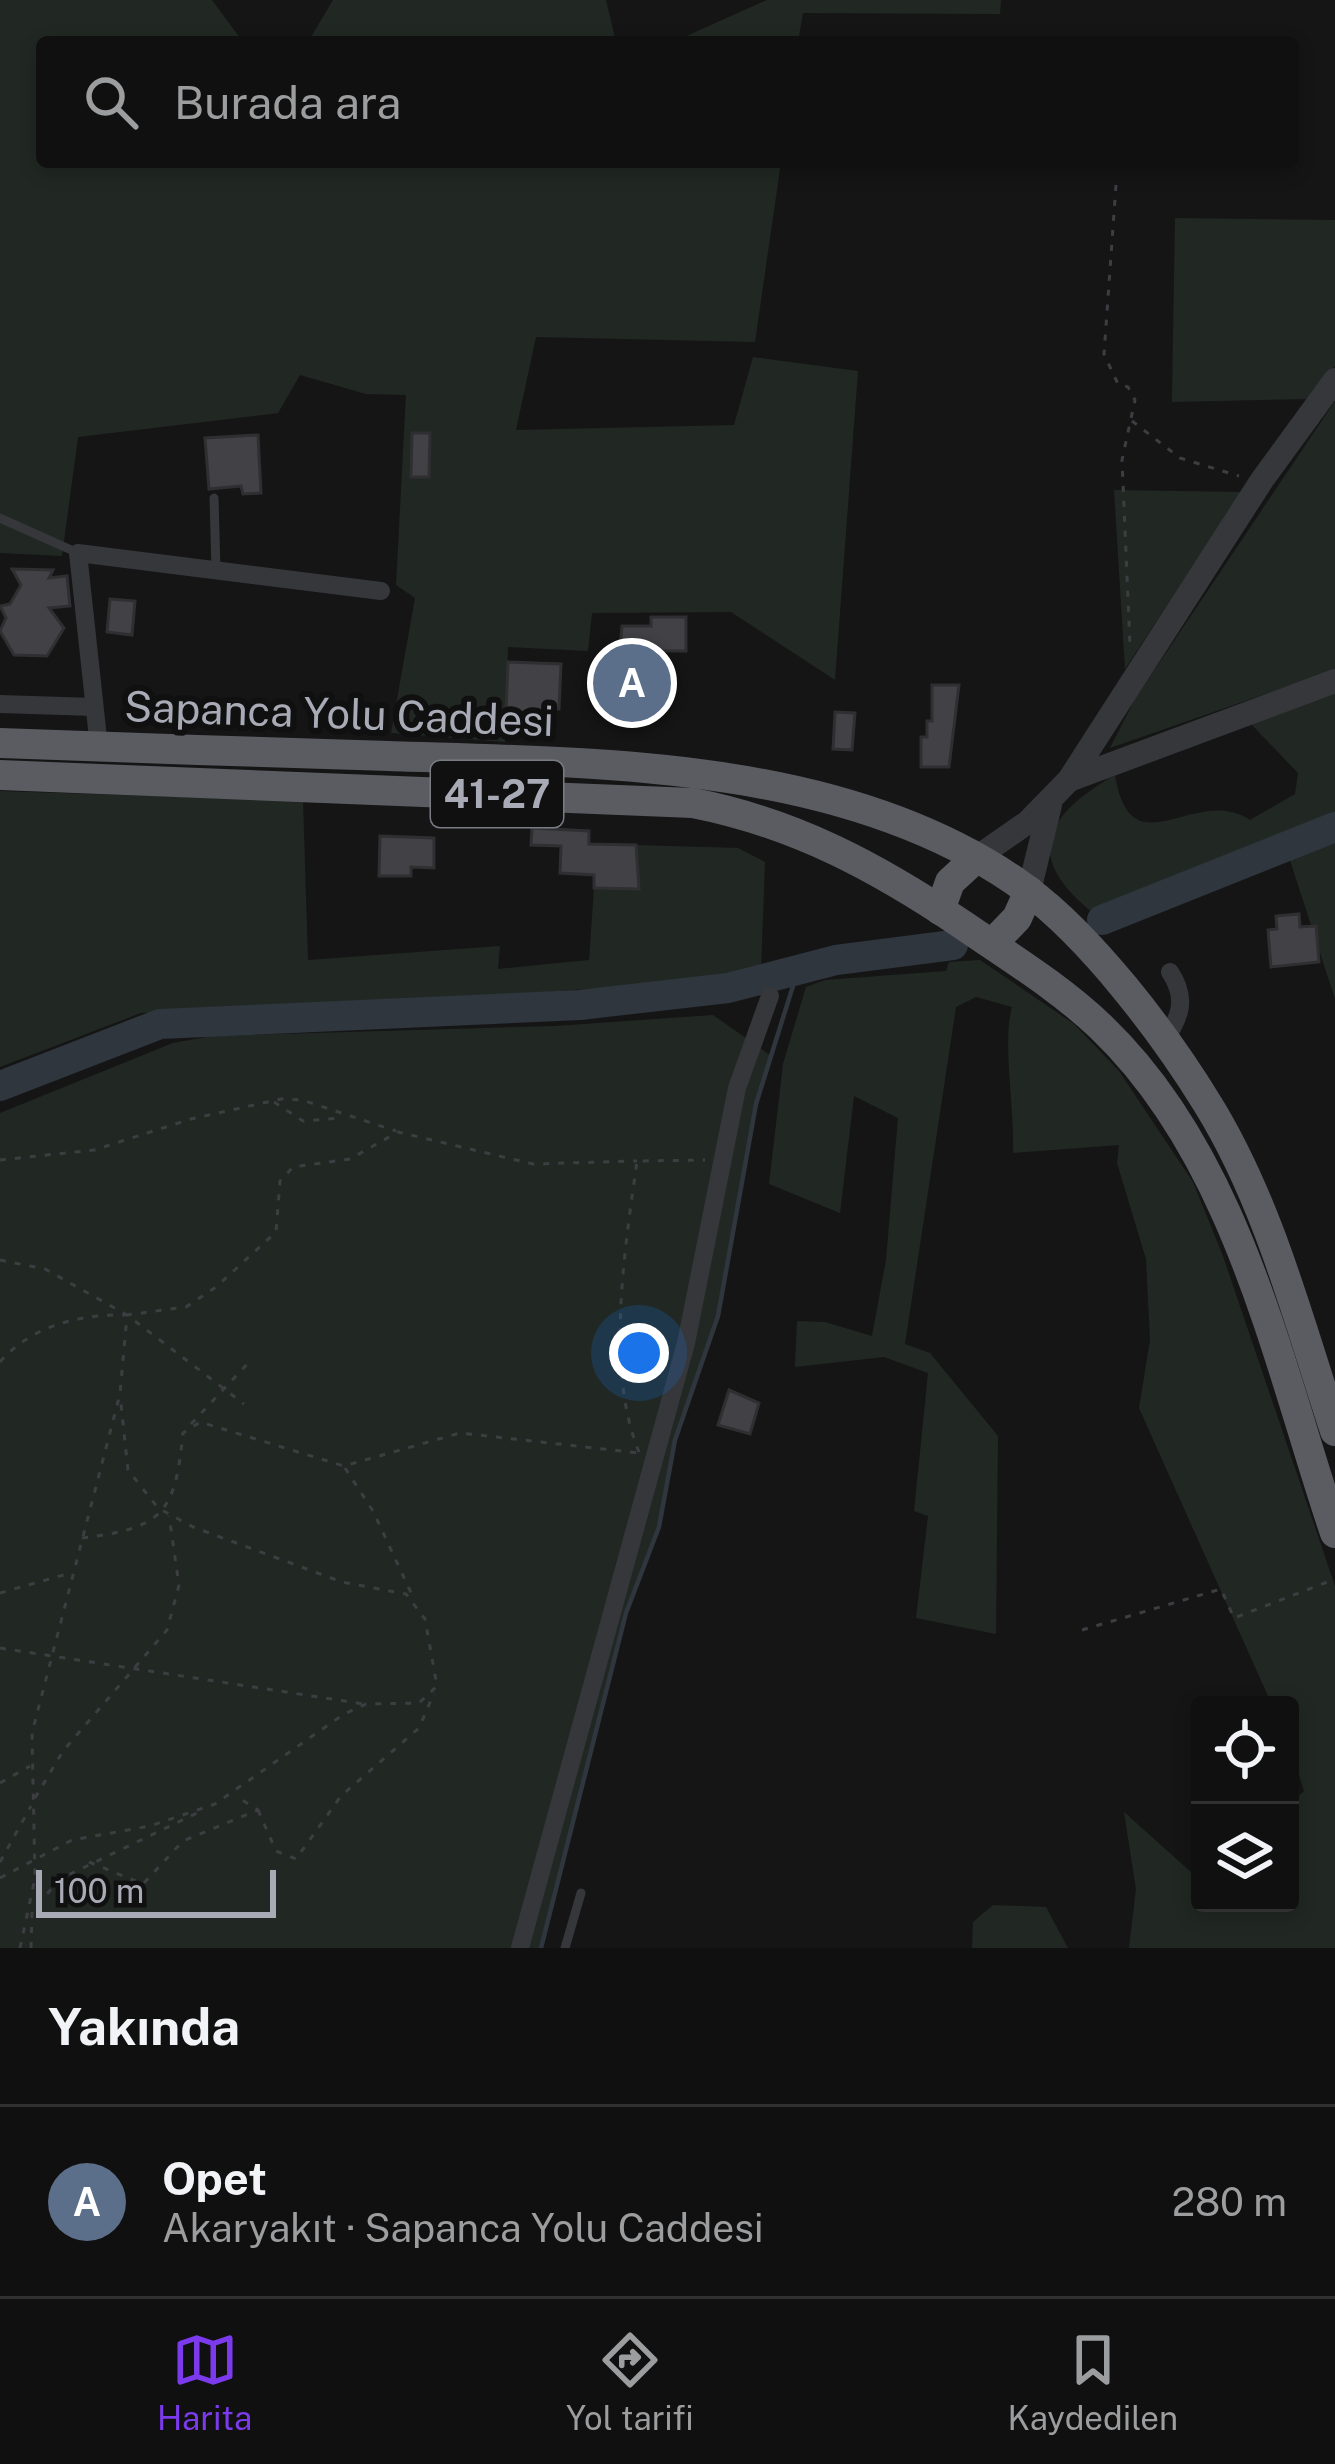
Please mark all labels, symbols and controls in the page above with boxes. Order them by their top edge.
search box [36,36,1299,168]
icon: search [78,69,144,135]
text: Burada ara [174,76,401,129]
pin: A [593,638,671,728]
street label: Sapanca Yolu Caddesi [123,681,555,745]
road number: 41-27 [431,761,563,827]
your location [609,1323,669,1383]
map controls [1191,1696,1299,1912]
button: locate [1191,1696,1299,1804]
button: layers [1191,1804,1299,1912]
scale bar [36,1864,276,1917]
text: 100 m [54,1872,144,1910]
text: Yakında [48,1997,240,2056]
text: Opet [162,2152,267,2205]
text: A [73,2179,101,2225]
text: 280 m [1172,2179,1287,2225]
text: Akaryakıt · Sapanca Yolu Caddesi [162,2205,764,2251]
tab: Harita [157,2327,252,2437]
tab: Yol tarifi [566,2327,694,2437]
tab: Kaydedilen [1007,2327,1178,2437]

